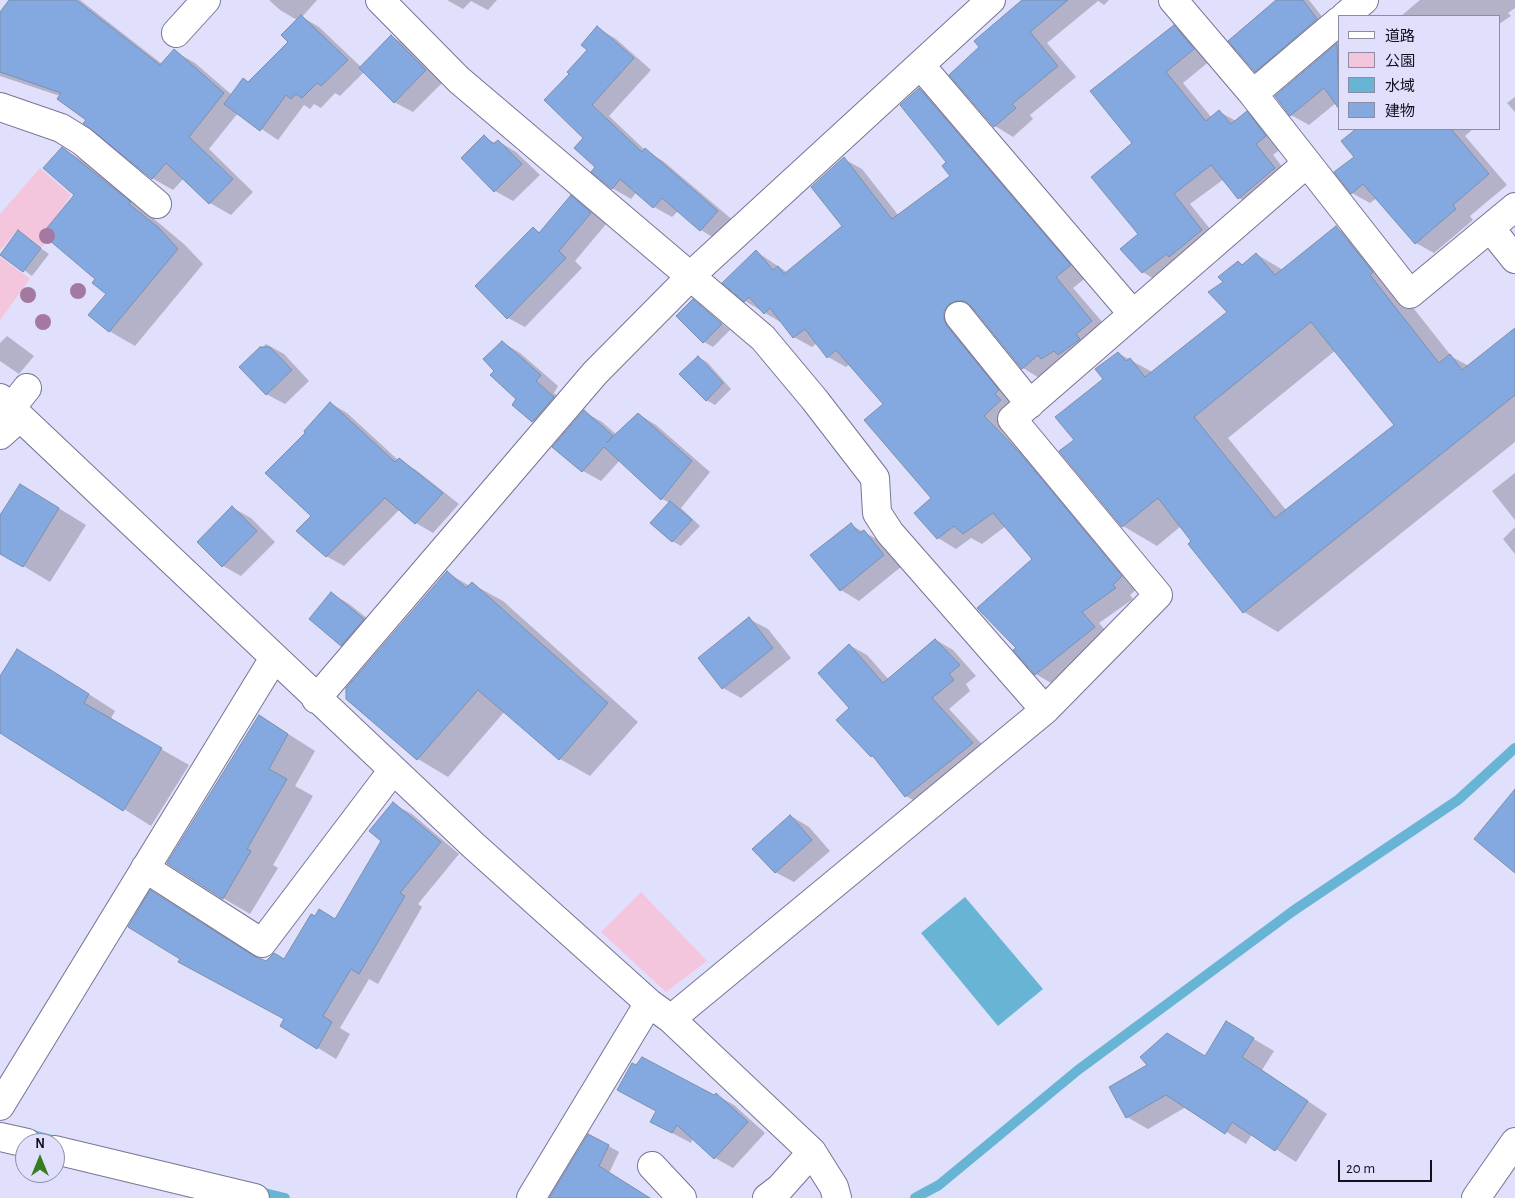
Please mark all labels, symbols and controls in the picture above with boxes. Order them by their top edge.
legend [1338,15,1500,130]
text: 道路 [1385,29,1415,44]
text: 公園 [1385,54,1415,69]
text: 水域 [1385,79,1415,94]
text: 建物 [1385,104,1415,119]
north arrow [15,1133,65,1183]
text: N [35,1137,45,1151]
scale bar [1340,1150,1434,1182]
text: 20 m [1346,1161,1375,1176]

